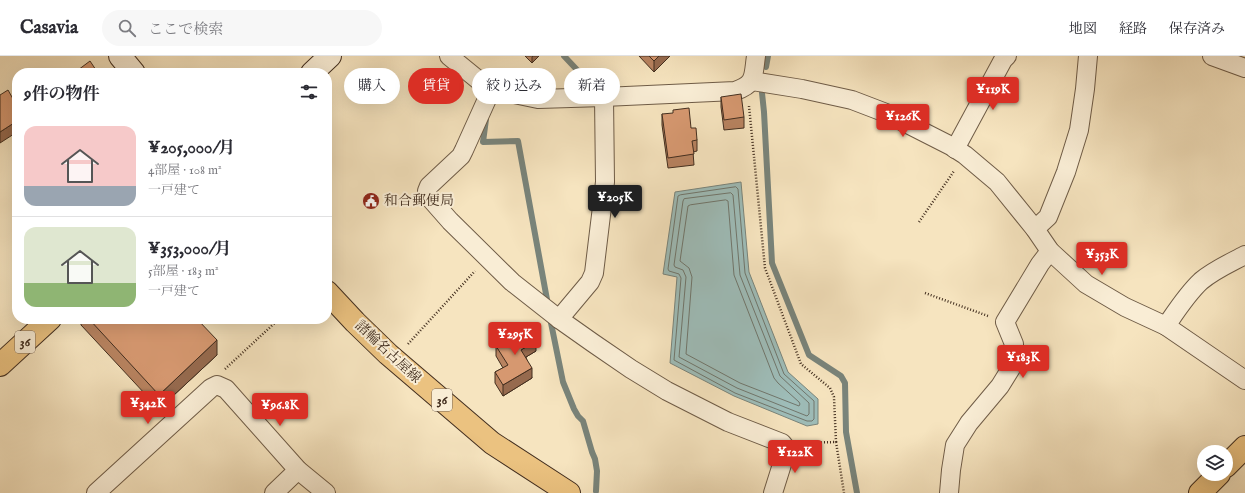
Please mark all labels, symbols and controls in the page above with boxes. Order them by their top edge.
search box [102,10,382,46]
text: Casavia [20,16,78,40]
icon: search [116,17,138,39]
text: ここで検索 [148,20,223,39]
text: 地図 [1069,20,1097,38]
text: 経路 [1119,20,1147,38]
text: 保存済み [1169,20,1225,38]
chip: 購入 [344,68,400,104]
chip: 賃貸 [408,68,464,104]
chip: 絞り込み [472,68,556,104]
chip: 新着 [564,68,620,104]
pin: ¥119K [965,77,1021,111]
icon: filters [298,81,320,103]
text: ¥119K [976,81,1010,98]
text: 9件の物件 [24,84,99,105]
pin: ¥126K [875,104,931,138]
text: ¥126K [885,108,921,125]
text: ¥205,000/月 [148,138,235,159]
icon: home [56,142,104,190]
text: 4部屋 · 108 m² [148,162,222,179]
text: 一戸建て [148,182,200,199]
pin: ¥205K [587,185,643,219]
text: ¥205K [597,189,633,206]
public building icon: 和合郵便局 [361,191,381,211]
place label: 和合郵便局 [384,192,454,210]
text: ¥353,000/月 [148,239,232,260]
pin: ¥353K [1074,242,1130,276]
icon: home [56,243,104,291]
text: ¥353K [1085,246,1119,263]
text: 5部屋 · 183 m² [148,263,219,280]
text: 一戸建て [148,283,200,300]
street label: 諸輪名古屋線 [351,317,425,387]
pin: ¥295K [487,322,543,356]
text: ¥295K [497,326,533,343]
road number: 36 [15,331,35,353]
pin: ¥183K [995,345,1051,379]
text: ¥183K [1006,349,1040,366]
road number: 36 [432,389,452,411]
pin: ¥342K [120,391,176,425]
pin: ¥96.8K [247,393,313,427]
text: ¥342K [130,395,166,412]
text: ¥96.8K [261,397,299,414]
pin: ¥122K [767,440,823,474]
text: ¥122K [777,444,813,461]
map controls [1197,445,1233,481]
button: layers [1197,445,1233,481]

